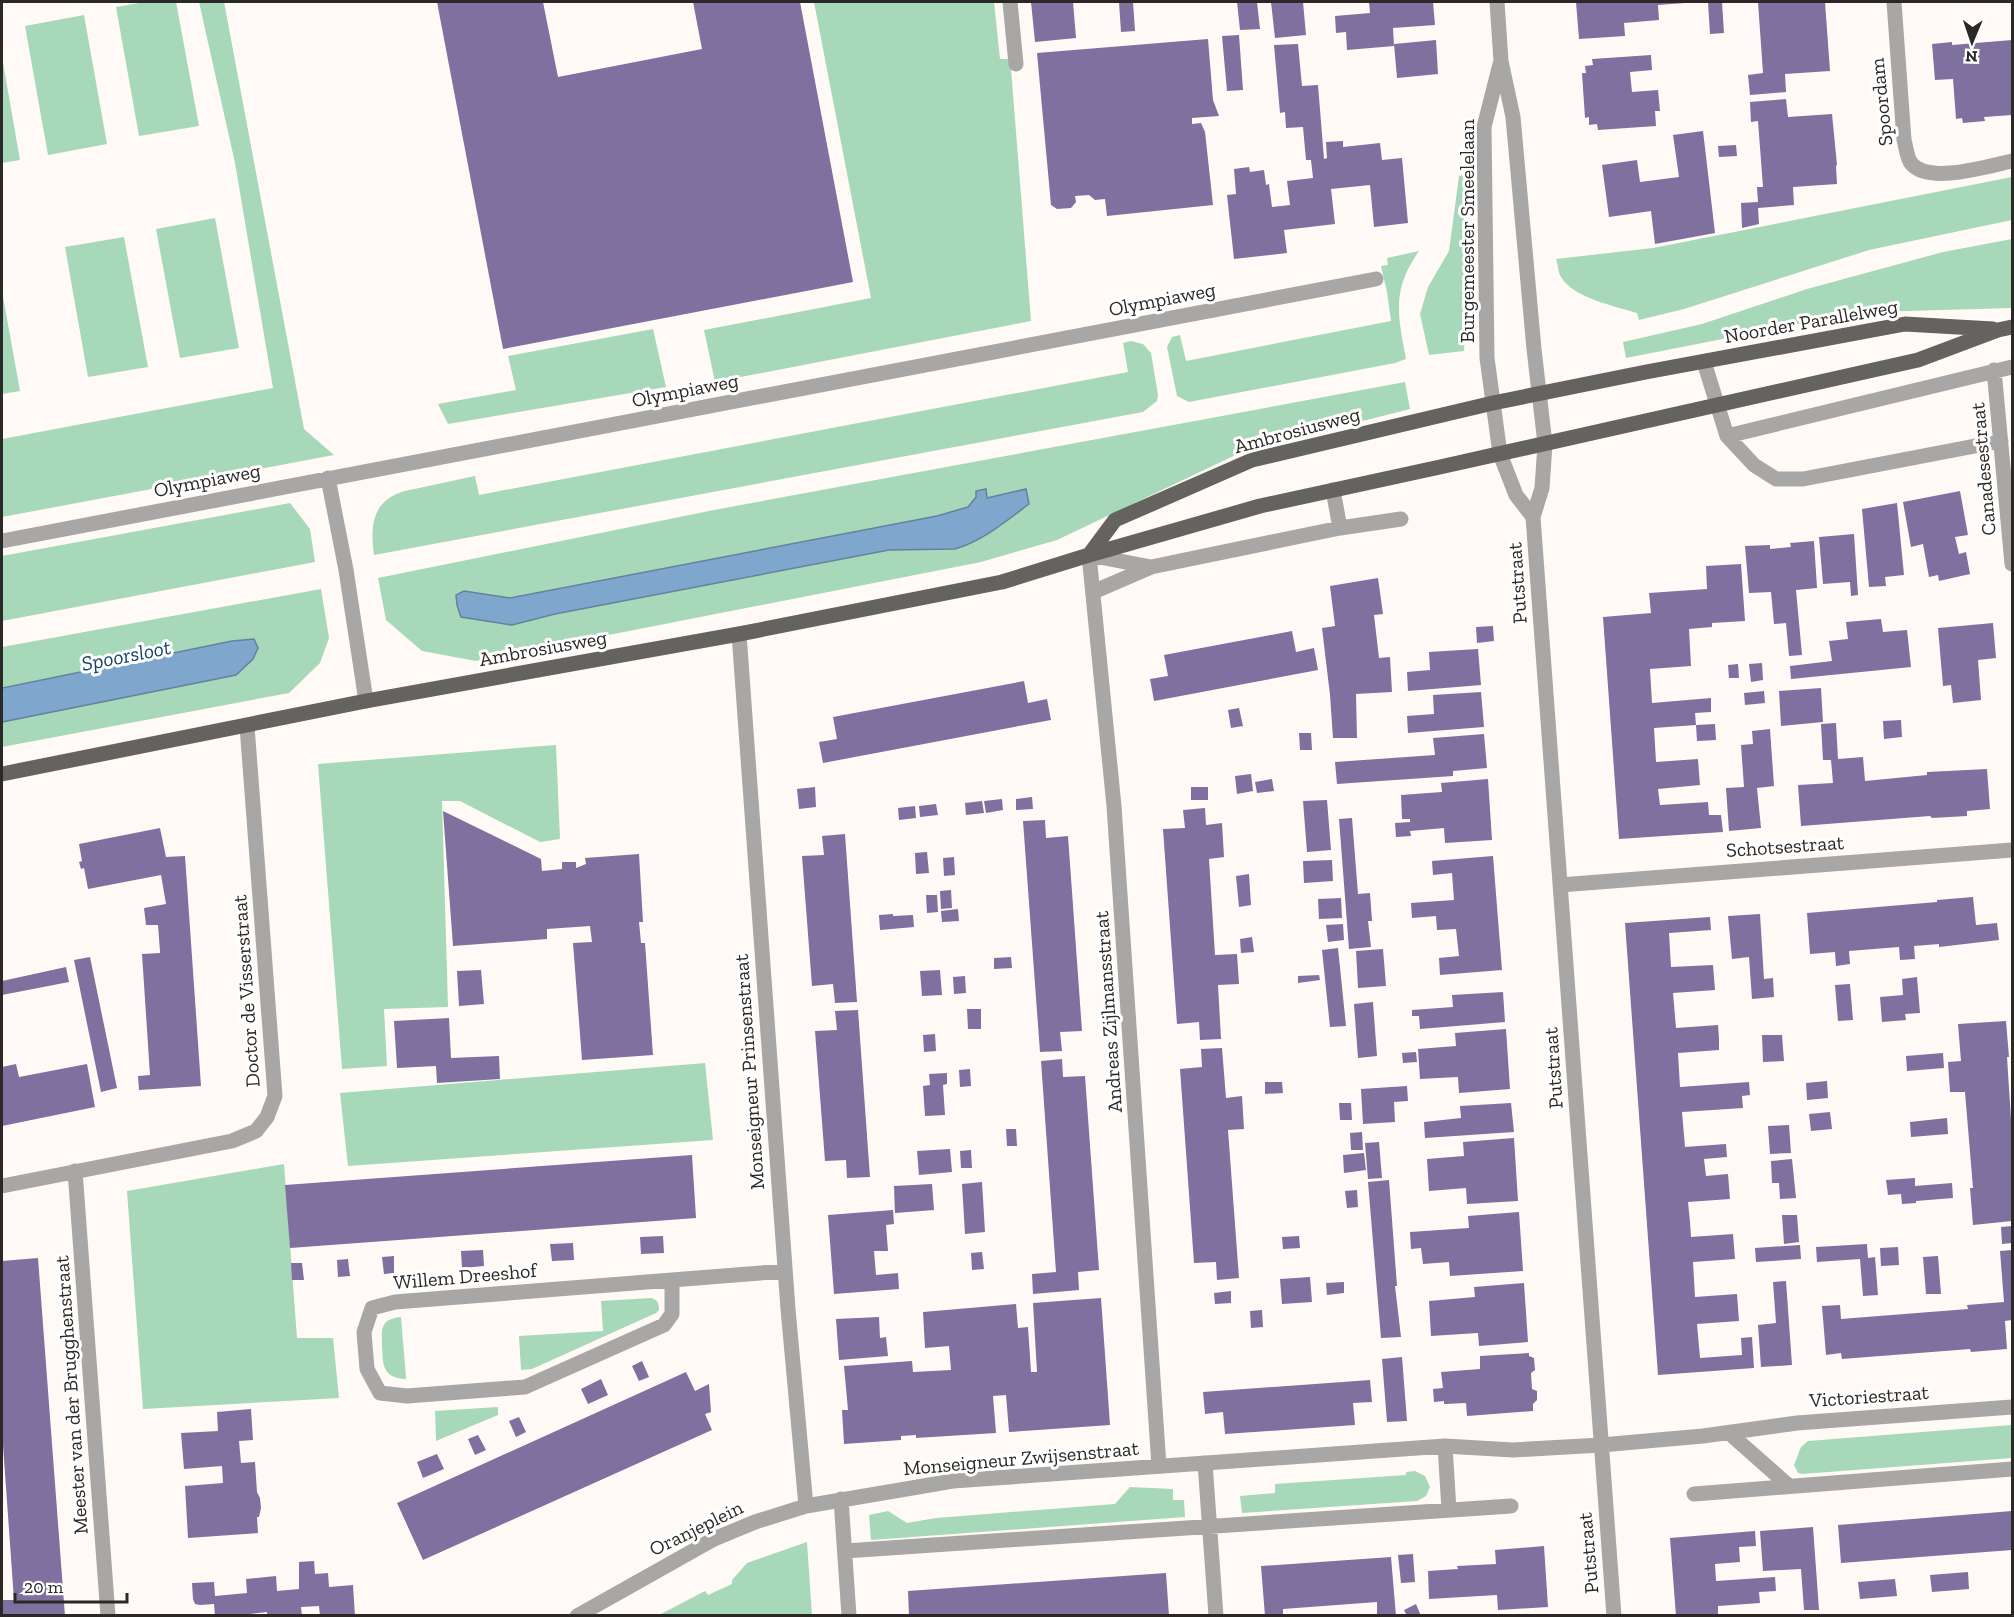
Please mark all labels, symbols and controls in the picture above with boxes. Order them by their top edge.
north arrow [1942,12,2002,72]
text: N [1965,47,1978,66]
street label: Spoordam [1864,56,1898,147]
street label: Burgemeester Smeelelaan [1455,119,1479,343]
street label: Olympiaweg [1107,277,1217,321]
street label: Noorder Parallelweg [1722,294,1900,348]
street label: Olympiaweg [630,368,740,412]
street label: Canadesestraat [1965,401,2001,537]
street label: Ambrosiusweg [1231,402,1363,458]
street label: Olympiaweg [152,458,262,502]
street label: Putstraat [1502,541,1532,624]
street label: Ambrosiusweg [477,625,609,671]
water label: Spoorsloot [79,634,173,676]
street label: Schotsestraat [1725,830,1845,862]
street label: Doctor de Visserstraat [227,893,265,1088]
street label: Andreas Zijlmansstraat [1089,910,1127,1114]
street label: Monseigneur Prinsenstraat [729,953,769,1191]
street label: Putstraat [1538,1026,1568,1109]
street label: Meester van der Brugghenstraat [49,1254,93,1535]
street label: Willem Dreeshof [392,1258,539,1294]
street label: Victoriestraat [1807,1380,1930,1412]
street label: Monseigneur Zwijsenstraat [902,1436,1140,1480]
street label: Oranjeplein [645,1495,747,1561]
street label: Putstraat [1572,1511,1604,1595]
scale bar [15,1566,128,1604]
text: 20 m [24,1576,64,1598]

